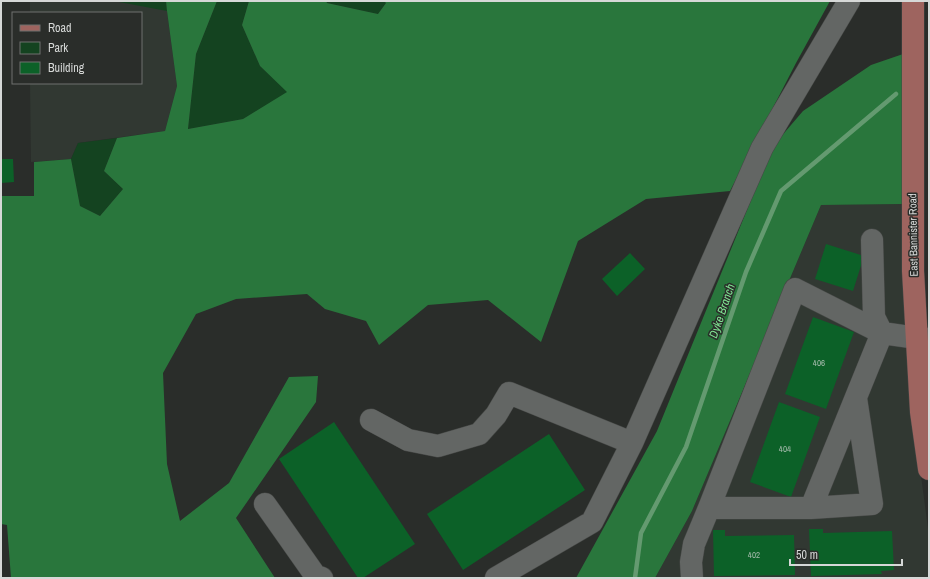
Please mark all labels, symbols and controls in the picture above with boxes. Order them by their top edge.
legend [12,12,142,84]
text: Road [48,20,72,36]
text: Park [48,40,68,56]
text: Building [48,60,85,76]
street label: East Bannister Road [905,193,921,277]
water label: Dyke Branch [705,282,739,340]
house number: 406 [813,357,825,369]
house number: 404 [779,443,791,455]
scale bar [790,541,902,567]
text: 50 m [796,547,818,563]
house number: 402 [748,549,760,561]

